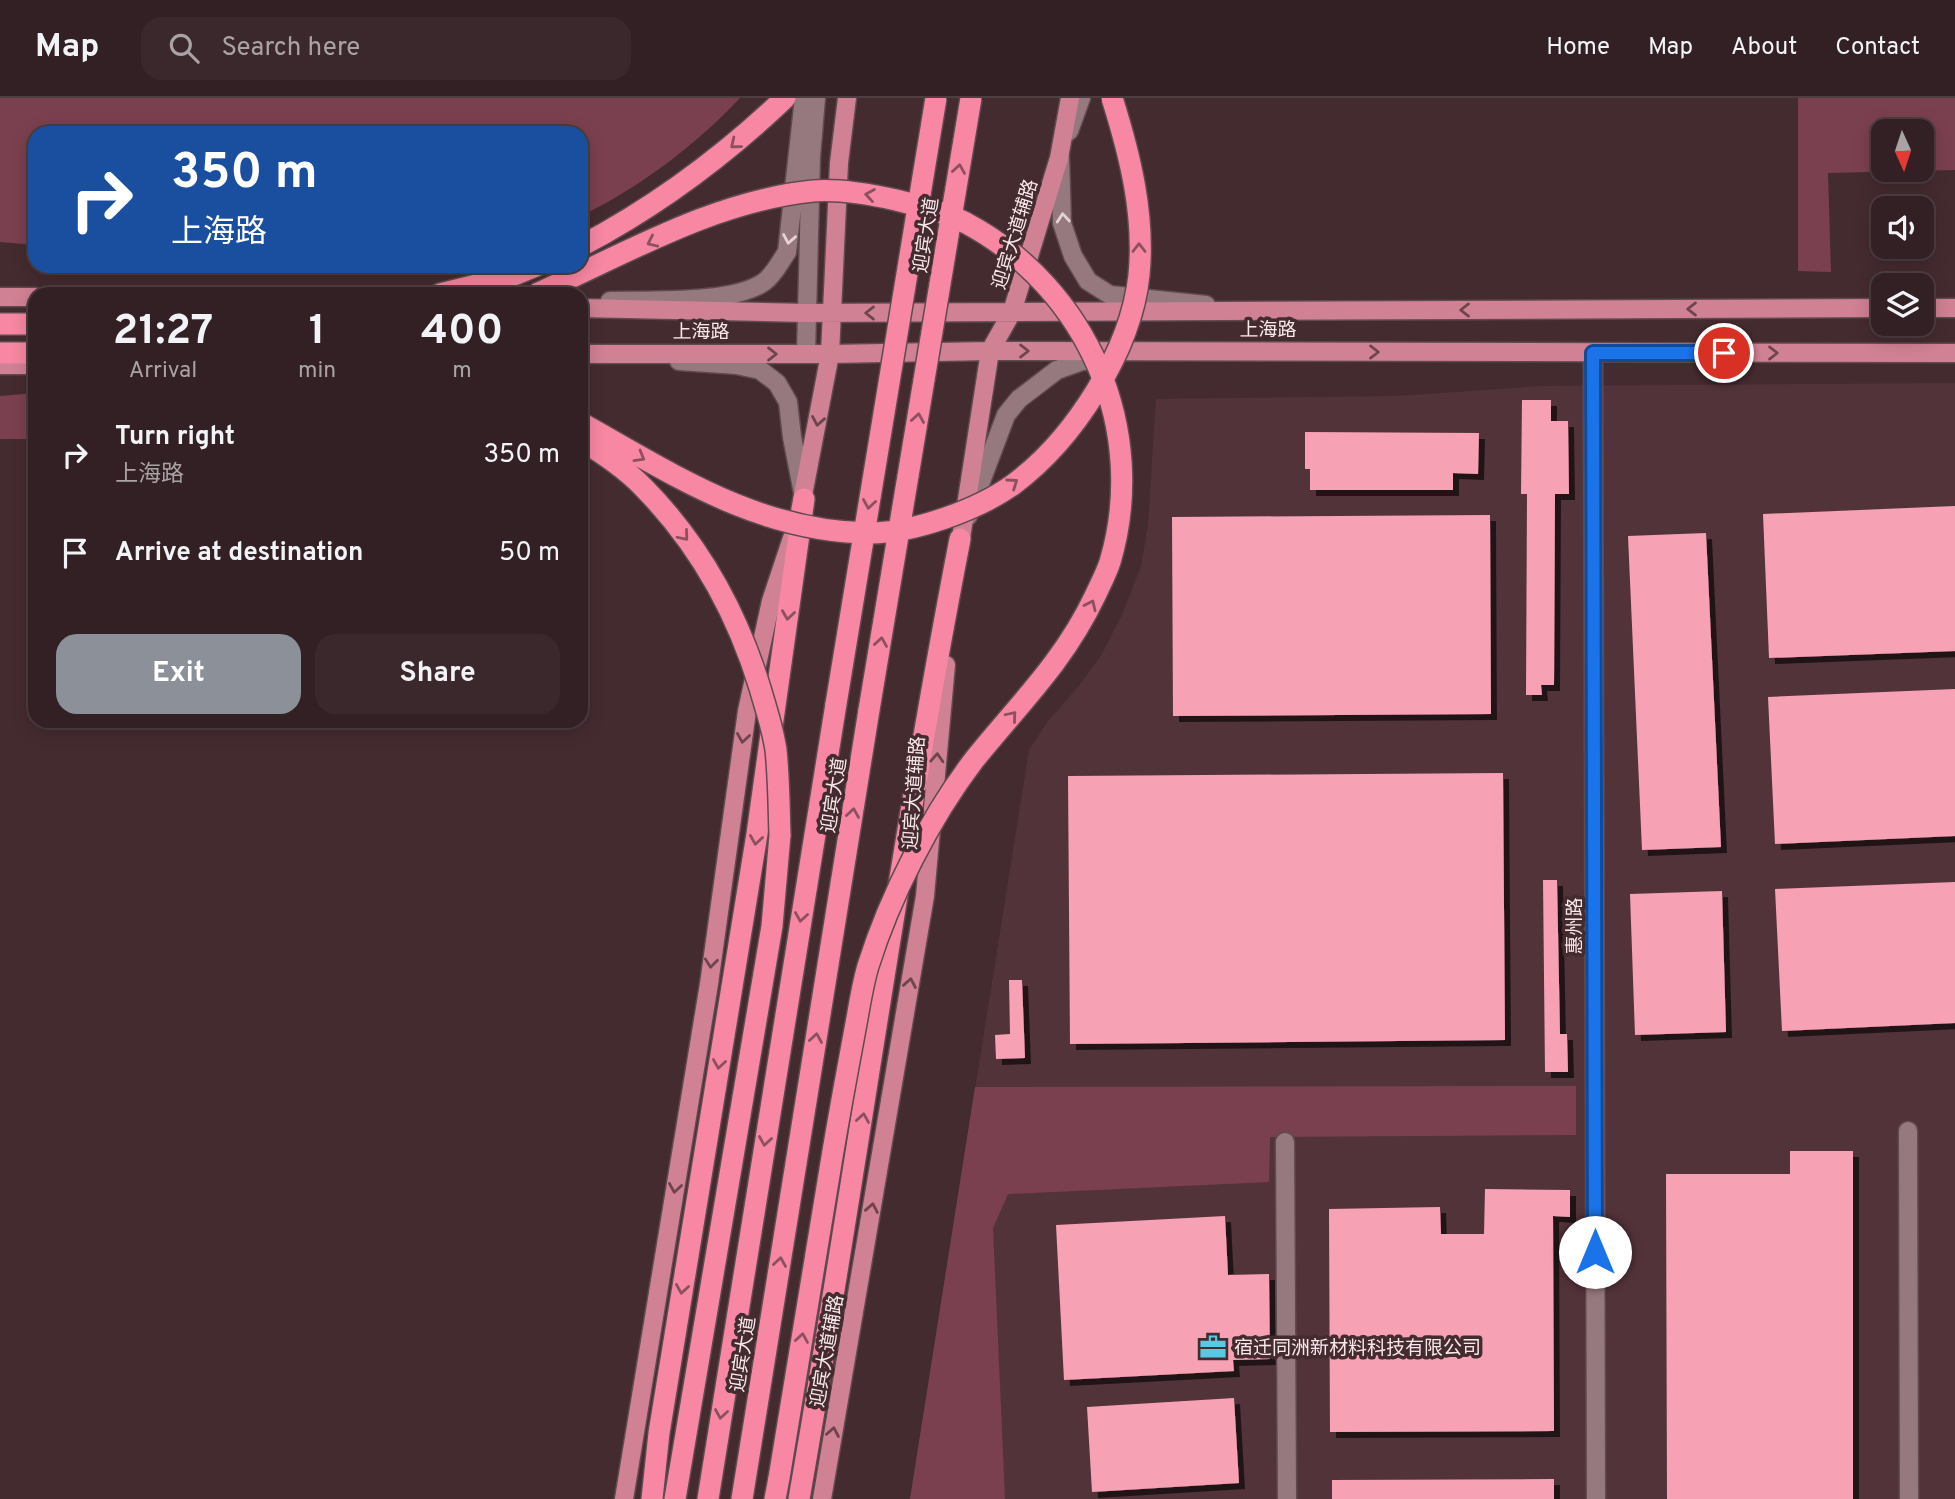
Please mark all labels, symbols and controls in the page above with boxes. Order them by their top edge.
search box [141,17,631,80]
text: Map [35,27,99,69]
icon: search [165,29,203,67]
text: Search here [221,32,360,65]
text: Home [1546,33,1610,63]
text: Map [1648,33,1693,63]
text: About [1731,33,1797,63]
text: Contact [1835,33,1920,63]
north arrow [1871,119,1934,182]
map controls [1871,119,1934,336]
one-way arrow [730,136,743,148]
text: 350 m [171,144,318,206]
icon: right [56,154,147,245]
one-way arrow [951,163,966,175]
street label: 迎宾大道辅路 [988,177,1044,293]
one-way arrow [864,188,876,203]
street label: 迎宾大道 [909,196,945,275]
button: sound [1871,196,1934,259]
one-way arrow [1056,212,1071,223]
text: 上海路 [171,214,267,254]
one-way arrow [646,233,659,247]
one-way arrow [782,233,797,245]
one-way arrow [1131,242,1147,253]
button: layers [1871,273,1934,336]
one-way arrow [1687,301,1697,317]
one-way arrow [1459,302,1470,318]
one-way arrow [864,305,875,320]
text: 21:27 [113,306,213,359]
text: 1 [309,306,325,359]
text: 400 [421,306,503,359]
street label: 上海路 [1239,319,1297,343]
street label: 上海路 [672,321,730,345]
pin [1694,323,1754,383]
icon: arrive [1705,334,1743,372]
one-way arrow [1019,343,1029,359]
one-way arrow [1368,345,1379,360]
one-way arrow [1768,345,1778,361]
one-way arrow [767,346,777,362]
text: Arrival [129,357,197,386]
text: min [298,357,336,386]
text: m [452,357,472,386]
one-way arrow [910,412,925,424]
one-way arrow [811,416,826,427]
text: Turn right [115,421,235,454]
icon: right [56,436,94,474]
text: 350 m [483,439,560,472]
one-way arrow [633,448,646,461]
text: 上海路 [115,461,184,490]
one-way arrow [1005,479,1018,491]
one-way arrow [862,498,877,510]
one-way arrow [675,528,688,540]
icon: arrive [56,534,94,572]
text: Arrive at destination [115,537,363,570]
text: 50 m [499,537,560,570]
one-way arrow [1082,600,1096,612]
one-way arrow [780,609,795,621]
button: Exit [56,634,301,714]
button: Share [315,634,560,714]
one-way arrow [873,636,888,648]
one-way arrow [1004,712,1016,725]
one-way arrow [736,732,751,744]
street label: 迎宾大道辅路 [899,735,931,851]
one-way arrow [929,752,944,763]
street label: 迎宾大道 [817,756,853,835]
one-way arrow [845,807,860,819]
one-way arrow [749,834,764,846]
street label: 惠州路 [1564,897,1588,955]
one-way arrow [794,911,809,923]
one-way arrow [704,958,719,969]
one-way arrow [902,977,917,989]
one-way arrow [808,1032,823,1044]
one-way arrow [712,1058,727,1070]
one-way arrow [855,1112,870,1123]
one-way arrow [758,1135,773,1147]
one-way arrow [668,1182,683,1194]
one-way arrow [863,1202,878,1214]
position arrow [1558,1215,1632,1289]
one-way arrow [772,1256,787,1268]
one-way arrow [675,1283,690,1295]
street label: 迎宾大道辅路 [806,1293,850,1410]
street label: 迎宾大道 [726,1315,762,1394]
one-way arrow [794,1332,809,1344]
office icon: 宿迁同洲新材料科技有限公司 [1198,1332,1228,1362]
place label: 宿迁同洲新材料科技有限公司 [1234,1337,1481,1361]
one-way arrow [714,1408,729,1420]
one-way arrow [825,1426,840,1438]

